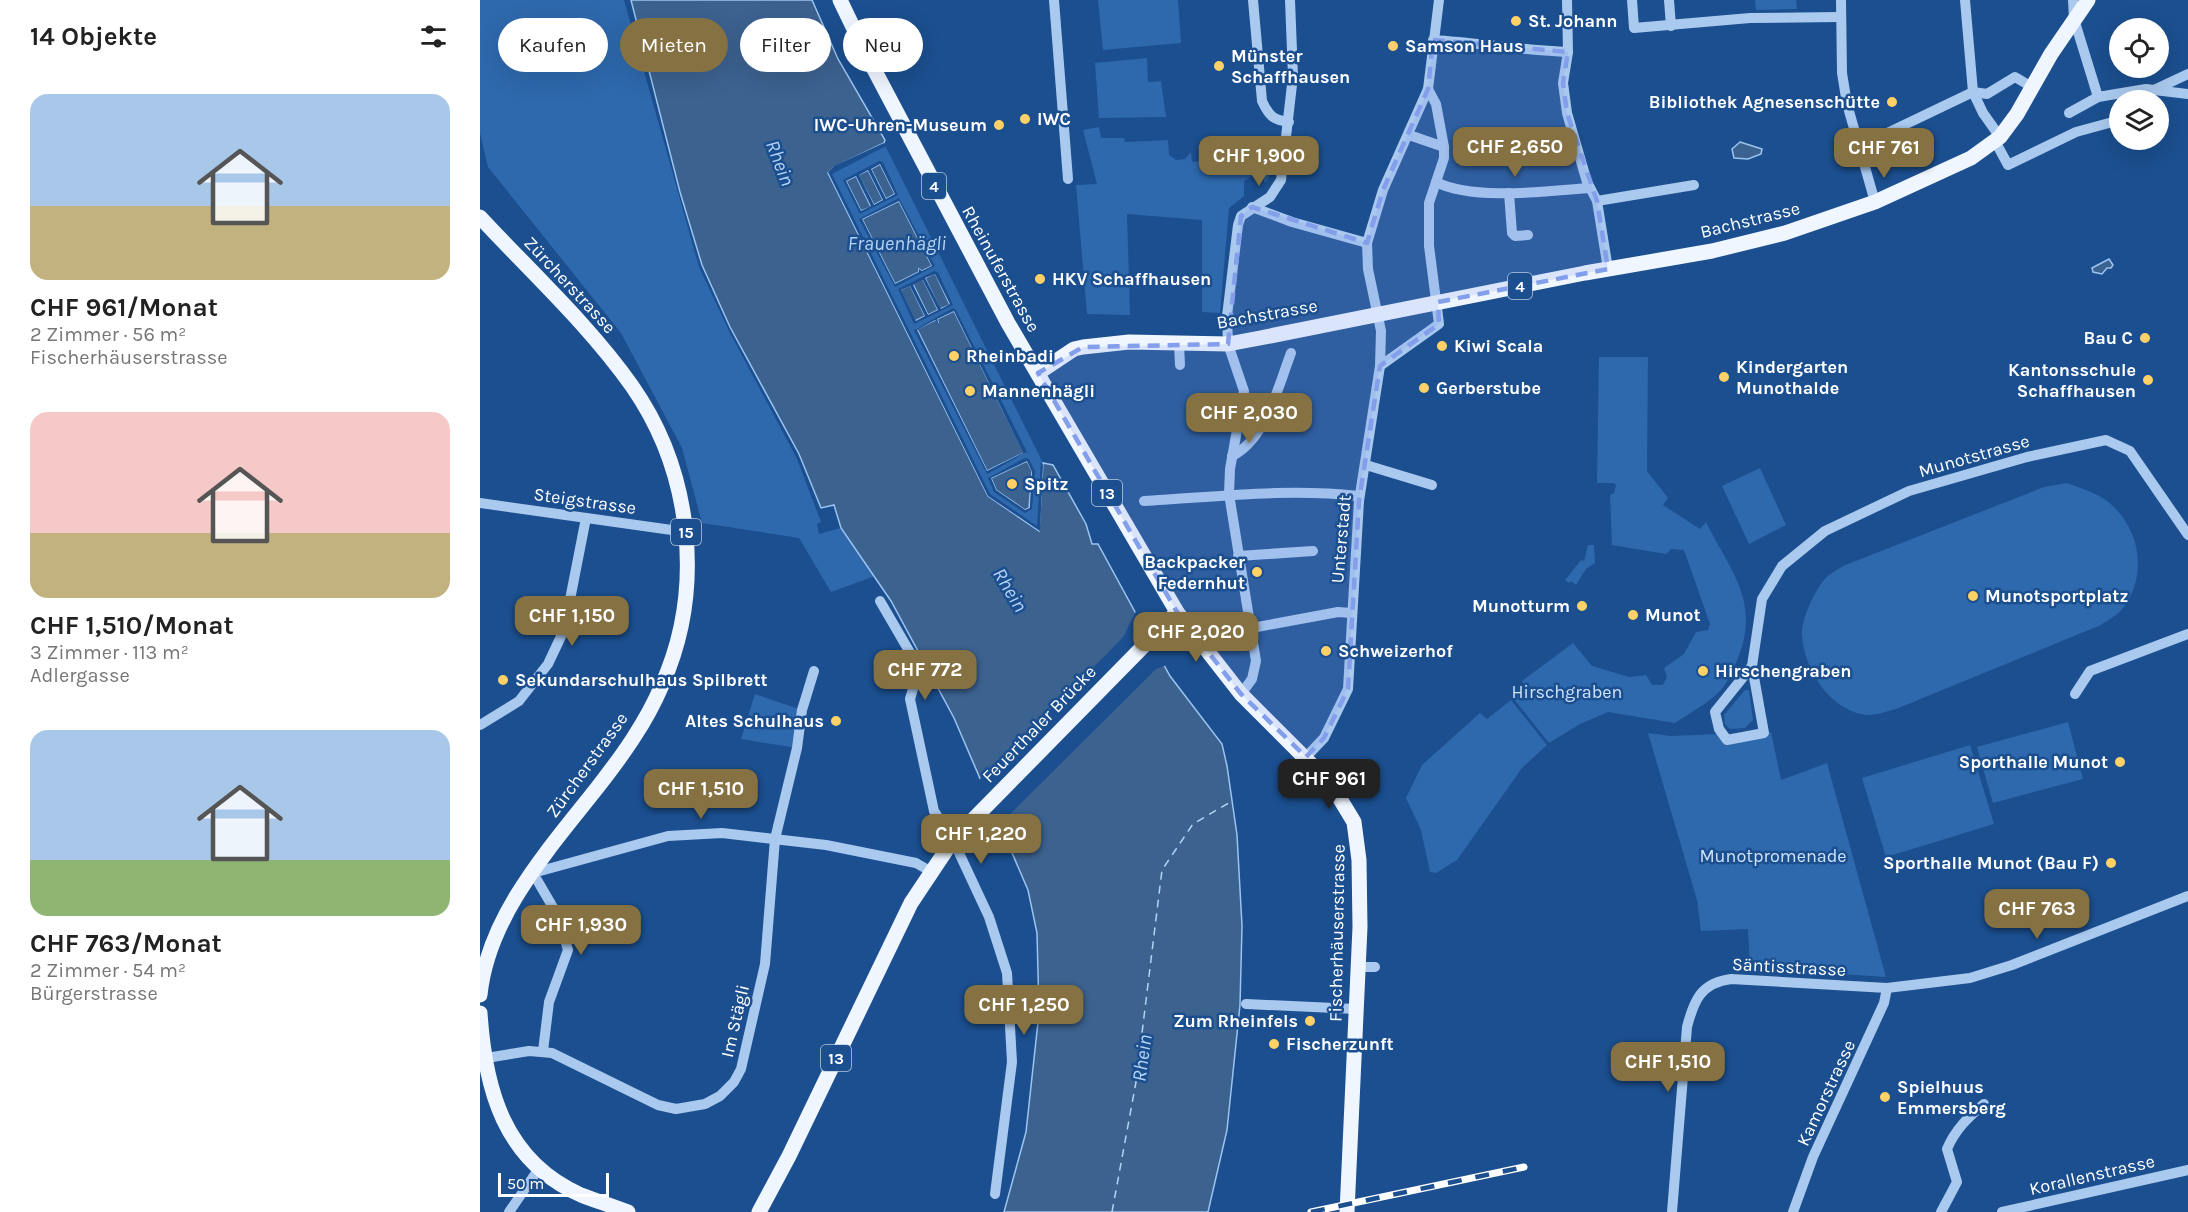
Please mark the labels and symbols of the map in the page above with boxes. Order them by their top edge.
place label: St. Johann [1528,10,1617,32]
marker: St. Johann [1509,14,1523,28]
place label: Samson Haus [1405,35,1524,57]
marker: Samson Haus [1386,39,1400,53]
place label: Münster Schaffhausen [1231,45,1350,88]
marker: Münster Schaffhausen [1212,59,1226,73]
place label: Bibliothek Agnesenschütte [1649,91,1880,113]
marker: Bibliothek Agnesenschütte [1885,95,1899,109]
place label: IWC [1037,108,1071,130]
marker: IWC [1018,112,1032,126]
place label: IWC-Uhren-Museum [814,114,987,136]
marker: IWC-Uhren-Museum [992,118,1006,132]
pin: CHF 2,650 [1446,127,1584,178]
pin: CHF 761 [1829,128,1939,179]
pin: CHF 1,900 [1190,136,1328,187]
water label: Rhein [761,137,799,189]
road number: 4 [922,173,946,199]
street label: Bachstrasse [1698,197,1802,243]
street label: Rheinuferstrasse [957,202,1045,336]
street label: Zürcherstrasse [519,232,621,338]
water label: Frauenhägli [848,232,946,255]
place label: HKV Schaffhausen [1052,268,1211,290]
marker: HKV Schaffhausen [1033,272,1047,286]
road number: 4 [1508,273,1532,299]
street label: Bachstrasse [1215,294,1319,334]
place label: Bau C [2084,327,2133,349]
marker: Bau C [2138,331,2152,345]
place label: Kiwi Scala [1454,335,1543,357]
marker: Kiwi Scala [1435,339,1449,353]
place label: Rheinbadi [966,345,1054,367]
marker: Rheinbadi [947,349,961,363]
place label: Kindergarten Munothalde [1736,356,1848,399]
place label: Kantonsschule Schaffhausen [2008,359,2136,402]
marker: Kindergarten Munothalde [1717,370,1731,384]
marker: Kantonsschule Schaffhausen [2141,373,2155,387]
place label: Gerberstube [1436,377,1541,399]
place label: Mannenhägli [982,380,1095,402]
marker: Gerberstube [1417,381,1431,395]
marker: Mannenhägli [963,384,977,398]
pin: CHF 2,030 [1180,393,1318,444]
street label: Munotstrasse [1916,430,2032,482]
place label: Spitz [1024,473,1068,495]
marker: Spitz [1005,477,1019,491]
road number: 13 [1092,480,1122,506]
street label: Steigstrasse [532,483,638,519]
street label: Unterstadt [1326,494,1356,584]
road number: 15 [671,519,701,545]
place label: Backpacker Federnhut [1144,551,1245,594]
water label: Rhein [988,564,1032,616]
marker: Backpacker Federnhut [1250,565,1264,579]
place label: Munotsportplatz [1985,585,2128,607]
marker: Munotsportplatz [1966,589,1980,603]
place label: Munotturm [1472,595,1570,617]
pin: CHF 1,150 [503,596,641,647]
marker: Munotturm [1575,599,1589,613]
place label: Munot [1645,604,1701,626]
marker: Munot [1626,608,1640,622]
pin: CHF 2,020 [1127,612,1265,663]
place label: Schweizerhof [1338,640,1453,662]
marker: Schweizerhof [1319,644,1333,658]
pin: CHF 772 [870,650,980,701]
place label: Hirschengraben [1715,660,1852,682]
street label: Feuerthaler Brücke [977,661,1101,787]
marker: Hirschengraben [1696,664,1710,678]
place label: Sekundarschulhaus Spilbrett [515,669,768,691]
marker: Sekundarschulhaus Spilbrett [496,673,510,687]
park label: Hirschgraben [1512,681,1622,703]
street label: Zürcherstrasse [541,708,633,822]
place label: Altes Schulhaus [685,710,824,732]
marker: Altes Schulhaus [829,714,843,728]
place label: Sporthalle Munot [1959,751,2108,773]
marker: Sporthalle Munot [2113,755,2127,769]
pin: CHF 961 [1274,759,1384,810]
pin: CHF 1,510 [632,769,770,820]
pin: CHF 1,220 [912,814,1050,865]
street label: Fischerhäuserstrasse [1324,844,1350,1022]
park label: Munotpromenade [1699,845,1847,867]
place label: Sporthalle Munot (Bau F) [1883,852,2099,874]
marker: Sporthalle Munot (Bau F) [2104,856,2118,870]
pin: CHF 763 [1982,889,2092,940]
pin: CHF 1,930 [512,905,650,956]
street label: Säntisstrasse [1731,953,1847,981]
street label: Im Stägli [716,982,754,1060]
pin: CHF 1,250 [955,985,1093,1036]
place label: Zum Rheinfels [1173,1010,1298,1032]
marker: Zum Rheinfels [1303,1014,1317,1028]
water label: Rhein [1127,1033,1157,1083]
place label: Fischerzunft [1286,1033,1394,1055]
street label: Kamorstrasse [1792,1036,1860,1150]
marker: Fischerzunft [1267,1037,1281,1051]
pin: CHF 1,510 [1599,1042,1737,1093]
road number: 13 [821,1045,851,1071]
place label: Spielhuus Emmersberg [1897,1076,2006,1119]
marker: Spielhuus Emmersberg [1878,1090,1892,1104]
street label: Korallenstrasse [2027,1150,2157,1200]
scale bar [498,1170,609,1198]

